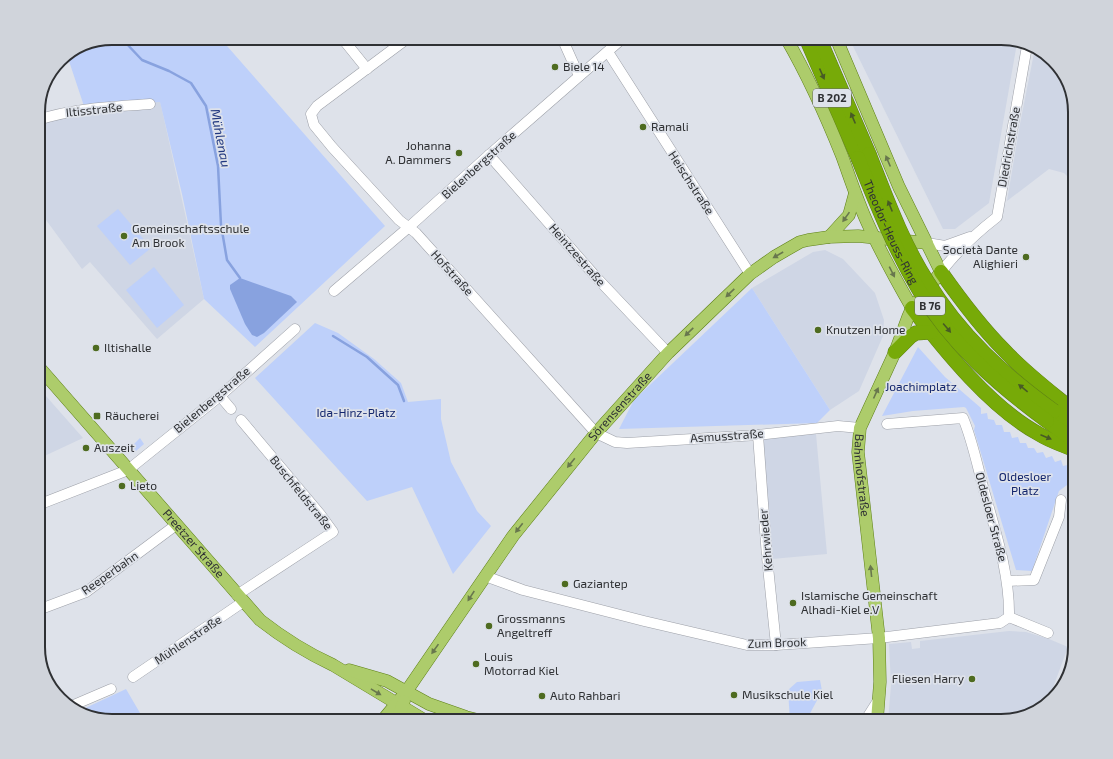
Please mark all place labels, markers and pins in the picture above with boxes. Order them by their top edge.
place label: Biele 14 [563,59,605,73]
marker: Biele 14 [550,62,560,72]
place label: Ramali [651,119,689,133]
marker: Ramali [638,122,648,132]
place label: Johanna A. Dammers [385,138,451,166]
marker: Johanna A. Dammers [454,148,464,158]
place label: Gemeinschaftsschule Am Brook [132,221,249,249]
marker: Gemeinschaftsschule Am Brook [119,231,129,241]
place label: Società Dante Alighieri [943,242,1018,270]
marker: Società Dante Alighieri [1021,252,1031,262]
place label: Knutzen Home [826,322,905,336]
marker: Knutzen Home [813,325,823,335]
place label: Iltishalle [104,340,151,354]
marker: Iltishalle [91,343,101,353]
place label: Räucherei [105,408,159,422]
marker: Räucherei [92,411,102,421]
place label: Auszeit [94,440,135,454]
marker: Auszeit [81,443,91,453]
place label: Lieto [130,478,157,492]
marker: Lieto [117,481,127,491]
place label: Gaziantep [573,576,628,590]
marker: Gaziantep [560,579,570,589]
place label: Islamische Gemeinschaft Alhadi-Kiel e.V [801,588,938,616]
marker: Islamische Gemeinschaft Alhadi-Kiel e.V [788,598,798,608]
place label: Grossmanns Angeltreff [497,611,565,639]
marker: Grossmanns Angeltreff [484,621,494,631]
place label: Louis Motorrad Kiel [484,649,559,677]
marker: Louis Motorrad Kiel [471,659,481,669]
place label: Fliesen Harry [892,671,965,685]
marker: Fliesen Harry [967,674,977,684]
place label: Musikschule Kiel [742,687,834,701]
place label: Auto Rahbari [550,688,621,702]
marker: Musikschule Kiel [729,690,739,700]
marker: Auto Rahbari [537,691,547,701]

